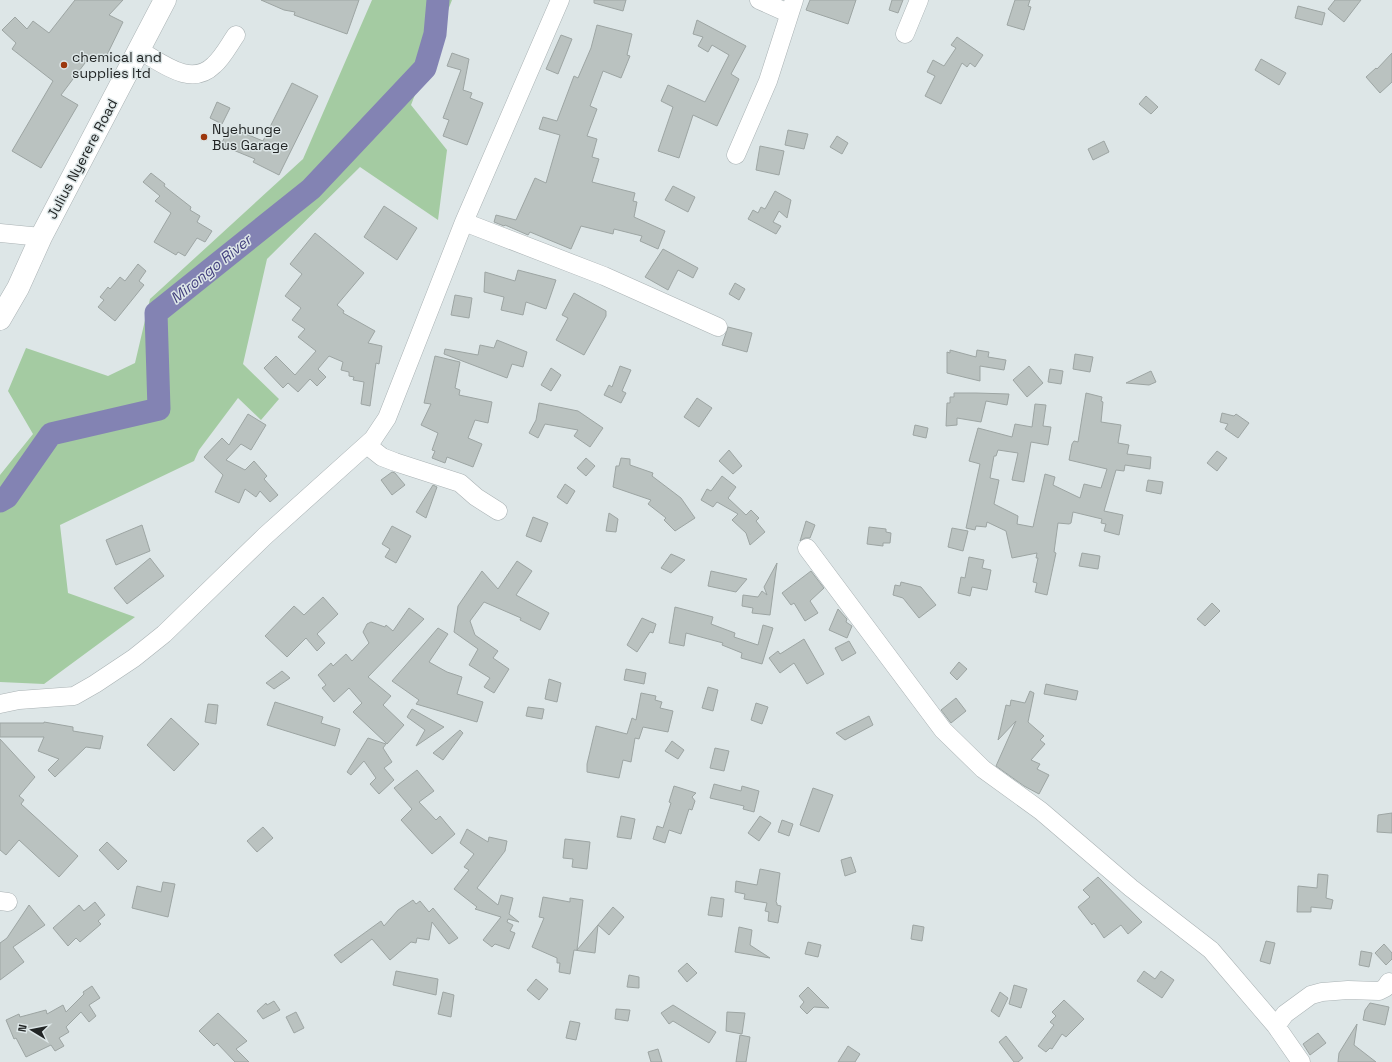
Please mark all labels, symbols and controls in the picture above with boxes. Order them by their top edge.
place label: chemical and supplies ltd [72,48,162,82]
marker: chemical and supplies ltd [59,60,69,70]
street label: Julius Nyerere Road [43,96,121,222]
place label: Nyehunge Bus Garage [212,120,288,154]
marker: Nyehunge Bus Garage [199,132,209,142]
water label: Mirongo River [166,229,256,307]
north arrow [12,1010,52,1050]
text: N [15,1023,30,1033]

